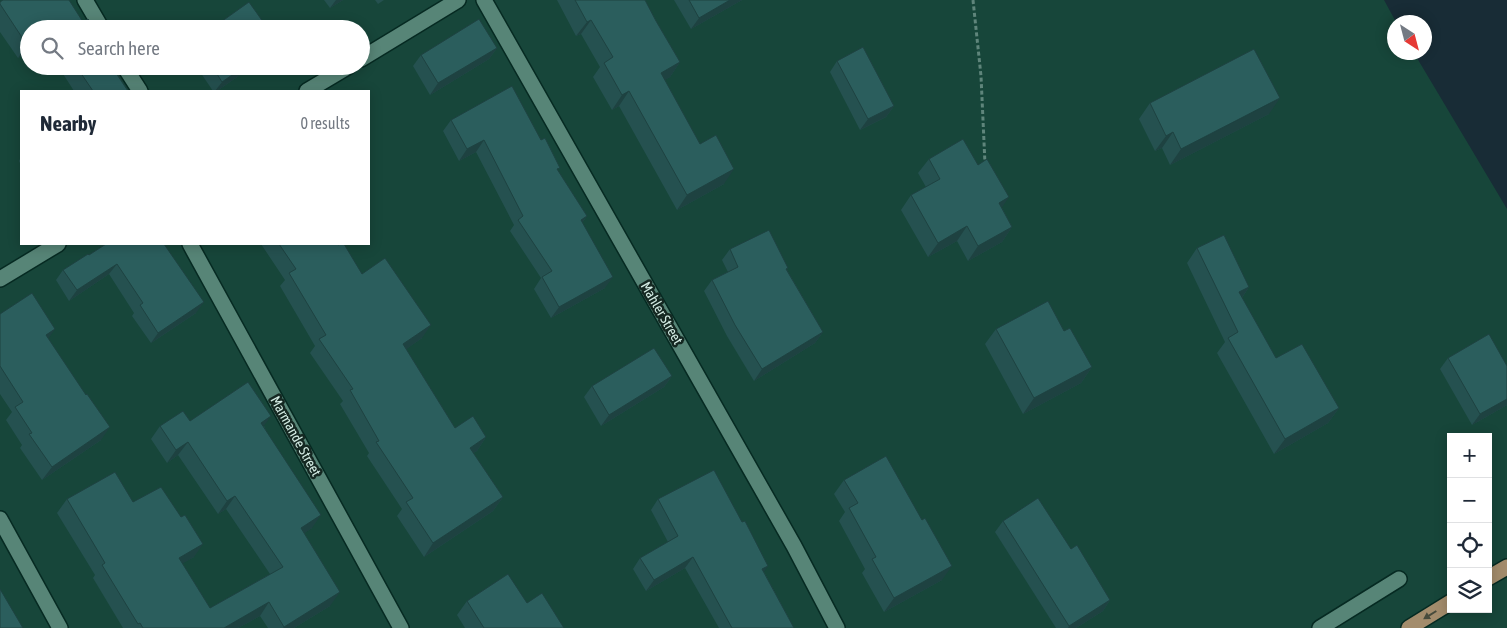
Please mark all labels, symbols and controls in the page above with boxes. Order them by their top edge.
north arrow [1387,15,1432,60]
search box [20,20,370,75]
icon: search [38,34,66,62]
text: Search here [78,37,160,59]
text: Nearby [40,111,96,135]
text: 0 results [300,114,350,132]
street label: Mahler Street [638,279,686,347]
street label: Marmande Street [267,393,325,479]
map controls [1447,433,1492,613]
button: + [1447,433,1492,478]
button: − [1447,478,1492,523]
button: locate [1447,523,1492,568]
button: layers [1447,568,1492,613]
one-way arrow [1423,610,1436,620]

